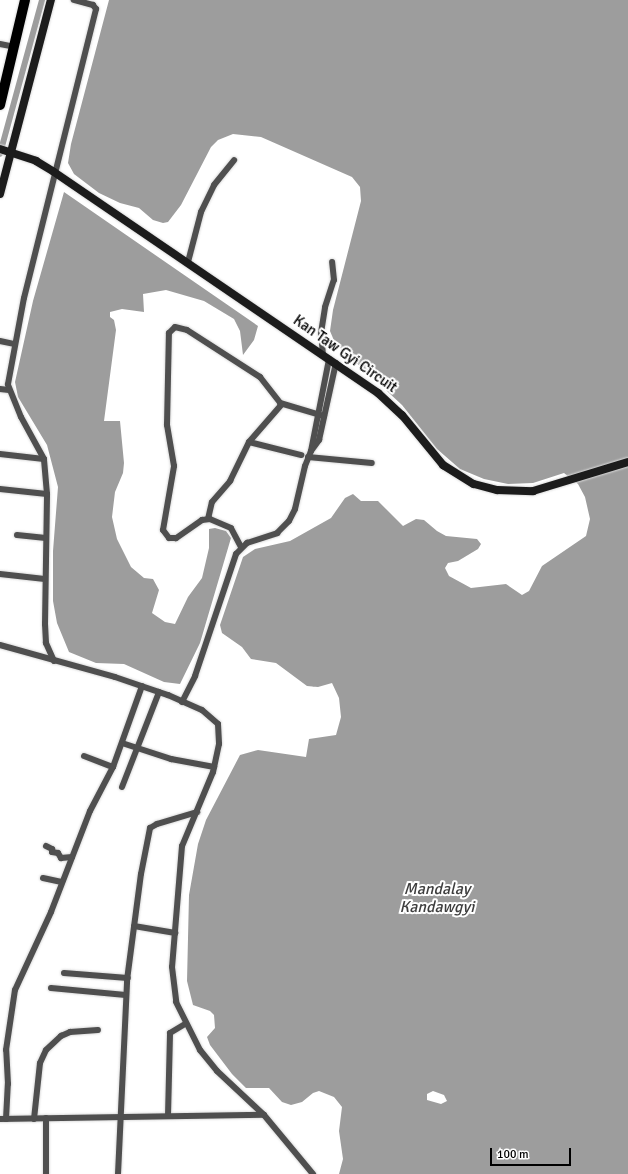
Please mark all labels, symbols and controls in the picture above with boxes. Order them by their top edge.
street label: Kan Taw Gyi Circuit [290,311,400,397]
water label: Mandalay Kandawgyi [400,879,474,917]
scale bar [492,1140,573,1166]
text: 100 m [497,1147,529,1162]

